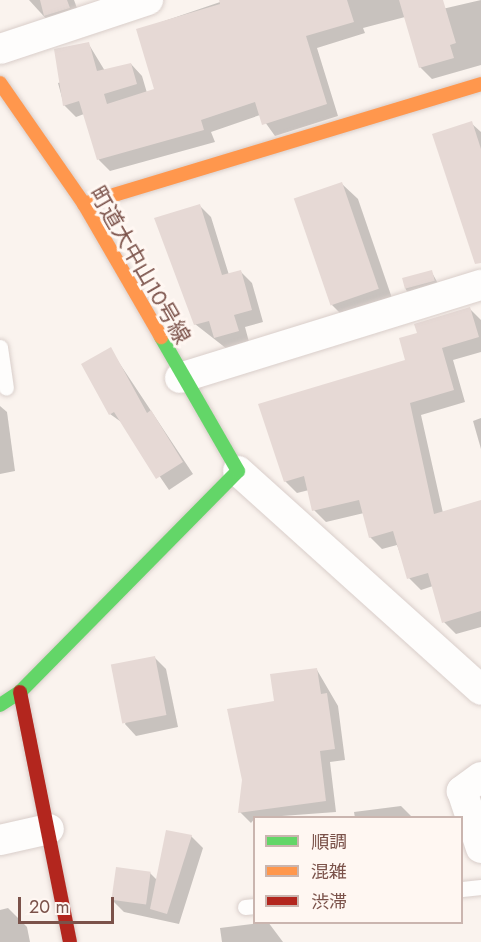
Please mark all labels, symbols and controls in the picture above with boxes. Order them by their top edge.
street label: 町道大中山10号線 [84,182,196,348]
legend [253,816,463,924]
text: 順調 [311,829,347,855]
text: 混雑 [311,859,347,885]
scale bar [21,885,117,923]
text: 渋滞 [311,889,347,915]
text: 20 m [29,894,69,920]

